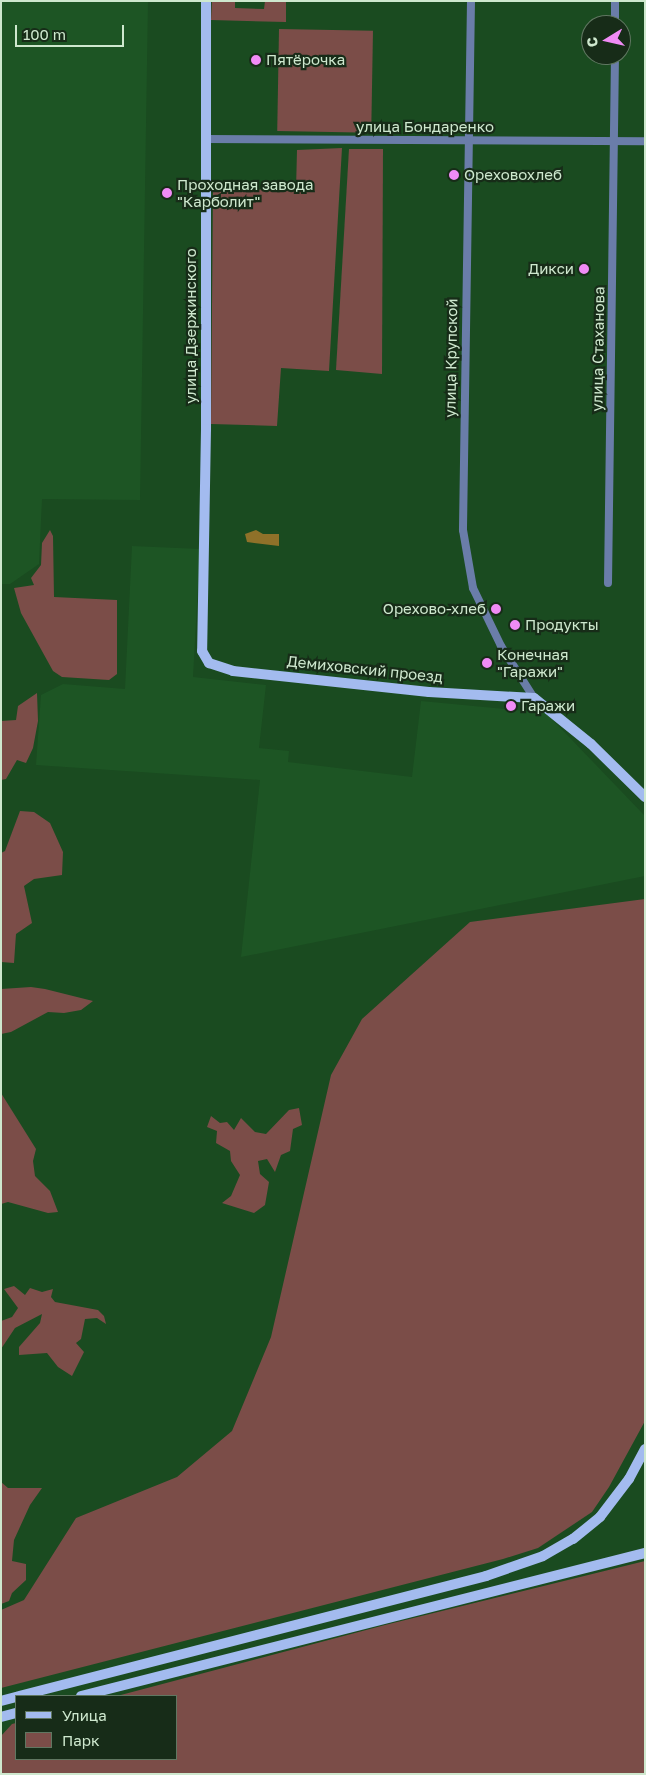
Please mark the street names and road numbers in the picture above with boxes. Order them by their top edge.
street label: улица Бондаренко [356,118,494,136]
street label: улица Дзержинского [182,248,200,404]
street label: улица Стаханова [588,286,608,412]
street label: улица Крупской [441,298,461,418]
street label: Демиховский проезд [286,652,444,686]

